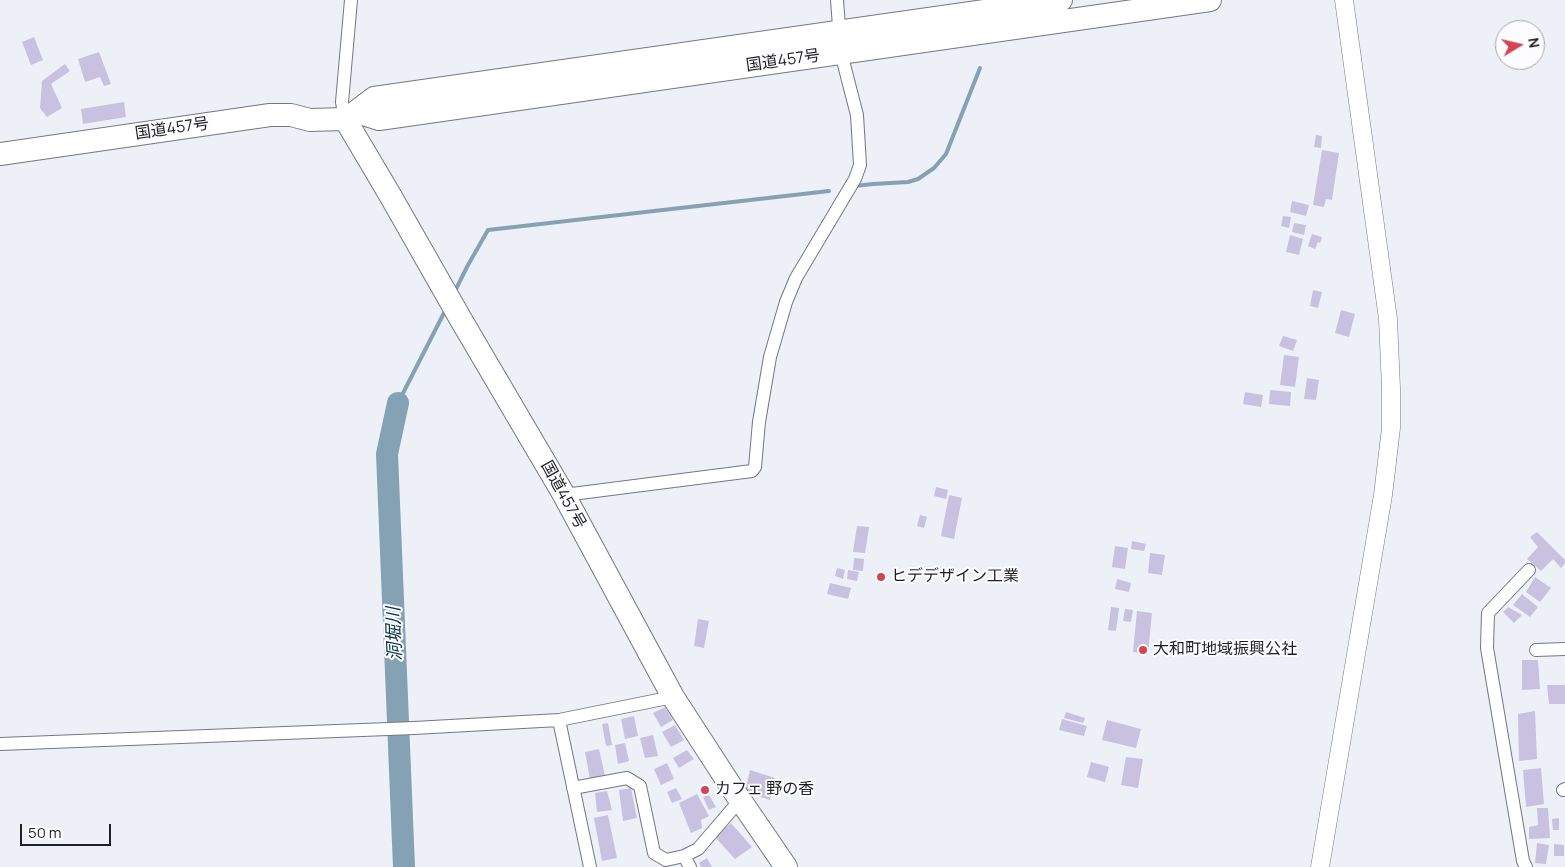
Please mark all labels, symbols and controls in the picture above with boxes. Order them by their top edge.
north arrow [1495,20,1545,70]
text: N [1524,36,1544,49]
street label: 国道457号 [745,46,821,76]
street label: 国道457号 [134,114,210,144]
street label: 国道457号 [536,458,590,532]
place label: ヒデデザイン工業 [891,567,1019,587]
marker: ヒデデザイン工業 [875,571,887,583]
water label: 洞堀川 [383,607,407,661]
place label: 大和町地域振興公社 [1153,640,1297,660]
marker: 大和町地域振興公社 [1137,644,1149,656]
place label: カフェ 野の香 [715,780,814,800]
marker: カフェ 野の香 [699,784,711,796]
scale bar [22,814,114,846]
text: 50 m [28,822,62,843]

